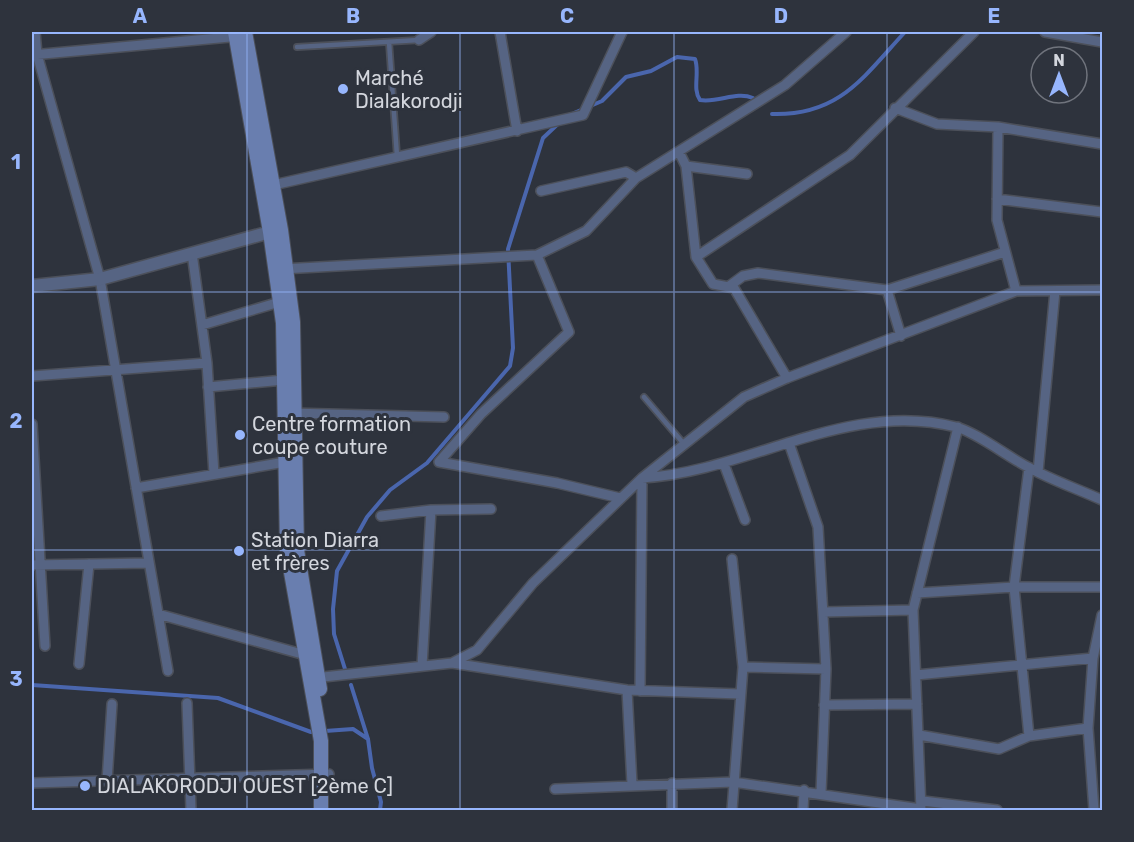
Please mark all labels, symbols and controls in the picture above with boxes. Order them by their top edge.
text: A [133,4,148,28]
text: B [346,4,360,28]
text: C [560,4,574,28]
text: D [774,4,788,28]
text: E [988,4,1000,28]
north arrow [1029,45,1089,105]
text: N [1053,51,1065,70]
place label: Marché Dialakorodji [355,66,463,113]
marker: Marché Dialakorodji [336,82,350,96]
text: 1 [11,150,21,174]
text: 2 [10,409,23,433]
place label: Centre formation coupe couture [252,412,411,459]
marker: Centre formation coupe couture [233,428,247,442]
place label: Station Diarra et frères [251,528,379,575]
marker: Station Diarra et frères [232,544,246,558]
text: 3 [9,667,23,691]
place label: DIALAKORODJI OUEST [2ème C] [97,774,393,798]
marker: DIALAKORODJI OUEST [2ème C] [78,779,92,793]

